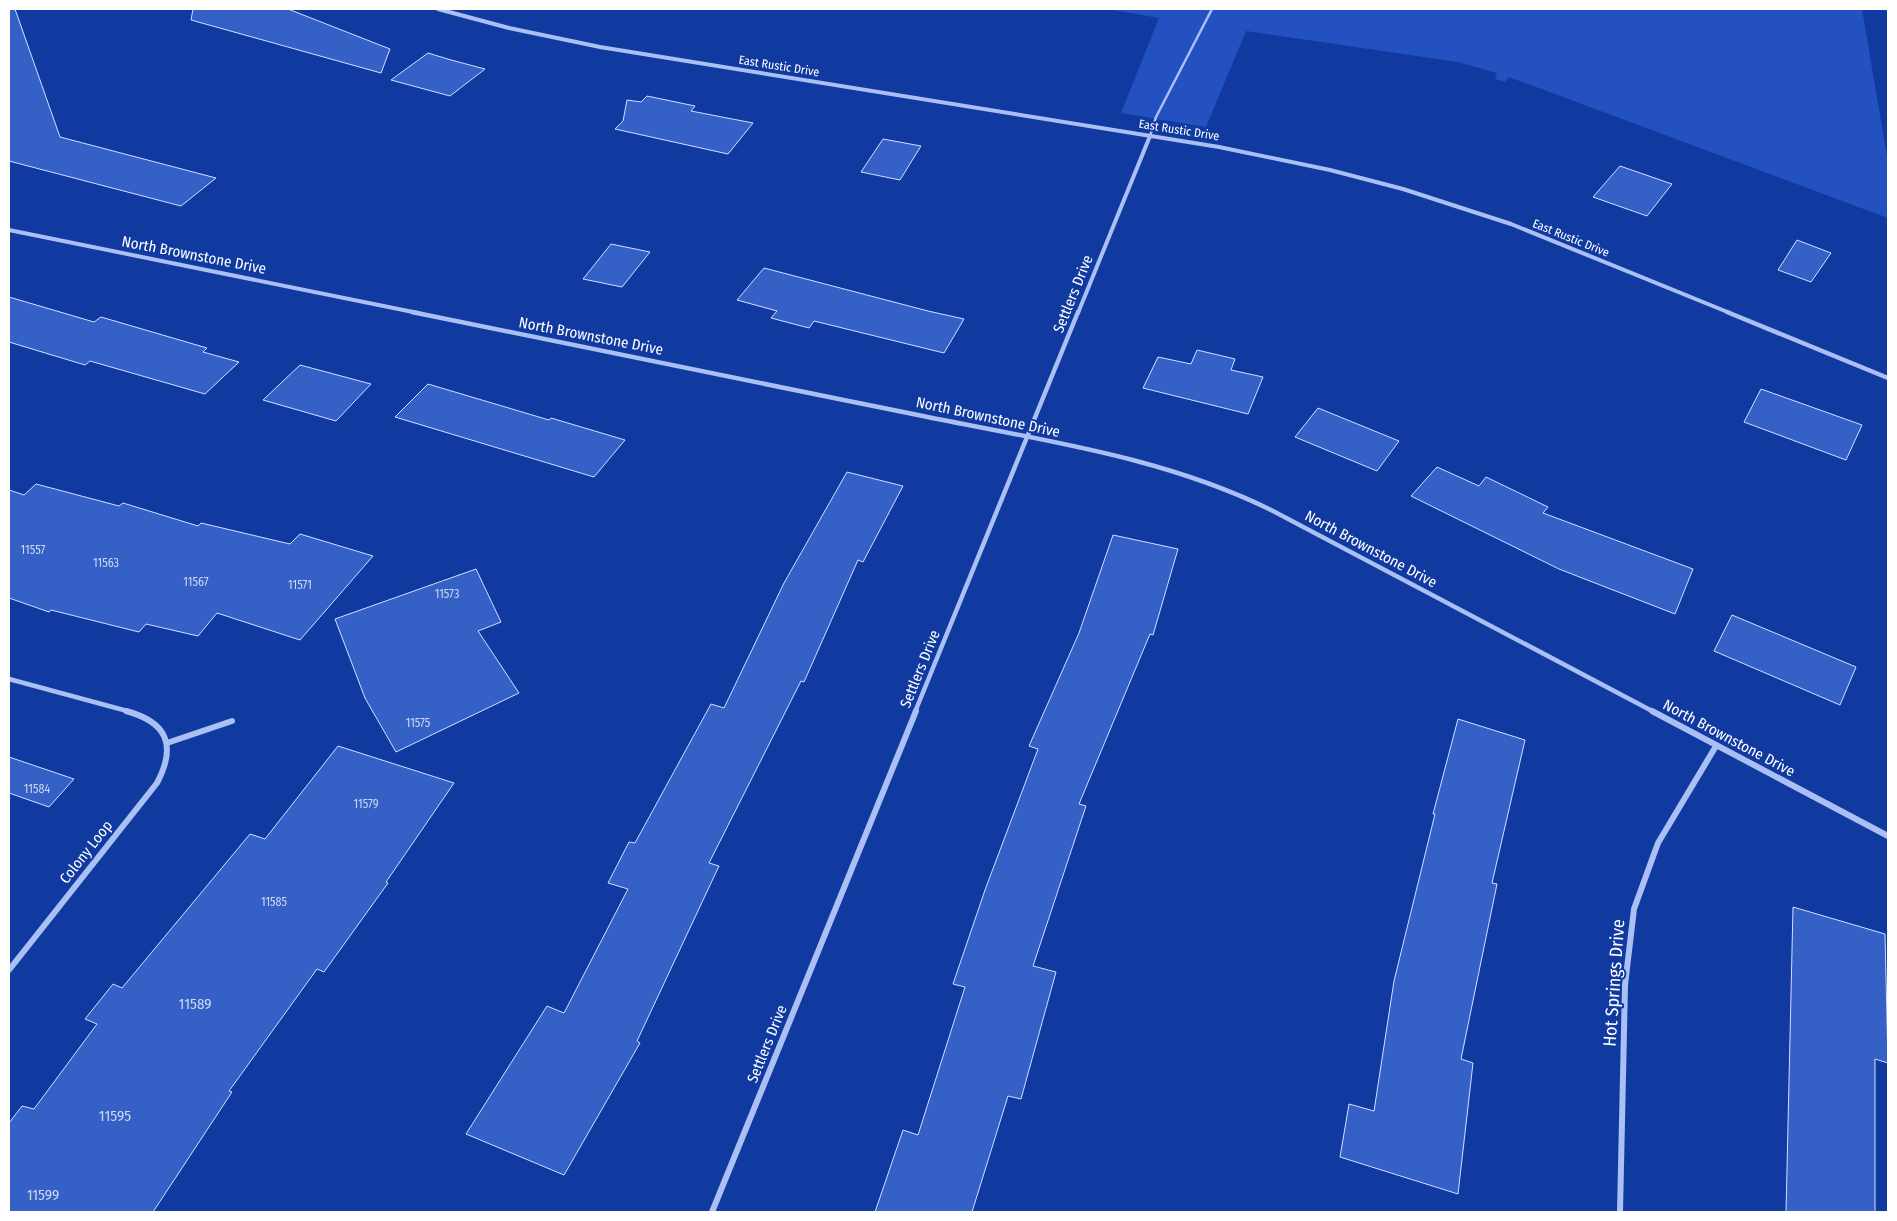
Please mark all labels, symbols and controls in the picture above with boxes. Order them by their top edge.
street label: East Rustic Drive [738,53,820,79]
street label: East Rustic Drive [1138,117,1220,143]
street label: East Rustic Drive [1531,216,1611,260]
street label: North Brownstone Drive [120,232,268,278]
street label: Settlers Drive [1049,252,1097,336]
street label: North Brownstone Drive [517,313,665,359]
street label: North Brownstone Drive [914,393,1062,441]
street label: North Brownstone Drive [1302,507,1440,591]
house number: 11557 [21,543,46,557]
house number: 11563 [93,556,119,570]
house number: 11567 [183,575,209,589]
house number: 11571 [288,578,312,592]
house number: 11573 [435,587,459,601]
street label: Settlers Drive [896,627,944,711]
street label: North Brownstone Drive [1660,696,1798,780]
house number: 11575 [406,716,431,730]
house number: 11584 [24,782,50,796]
house number: 11579 [354,797,379,811]
street label: Colony Loop [56,817,116,887]
house number: 11585 [261,895,288,909]
street label: Hot Springs Drive [1599,918,1629,1047]
house number: 11589 [179,995,211,1013]
street label: Settlers Drive [743,1002,791,1086]
house number: 11595 [99,1107,131,1125]
house number: 11599 [27,1186,59,1204]

